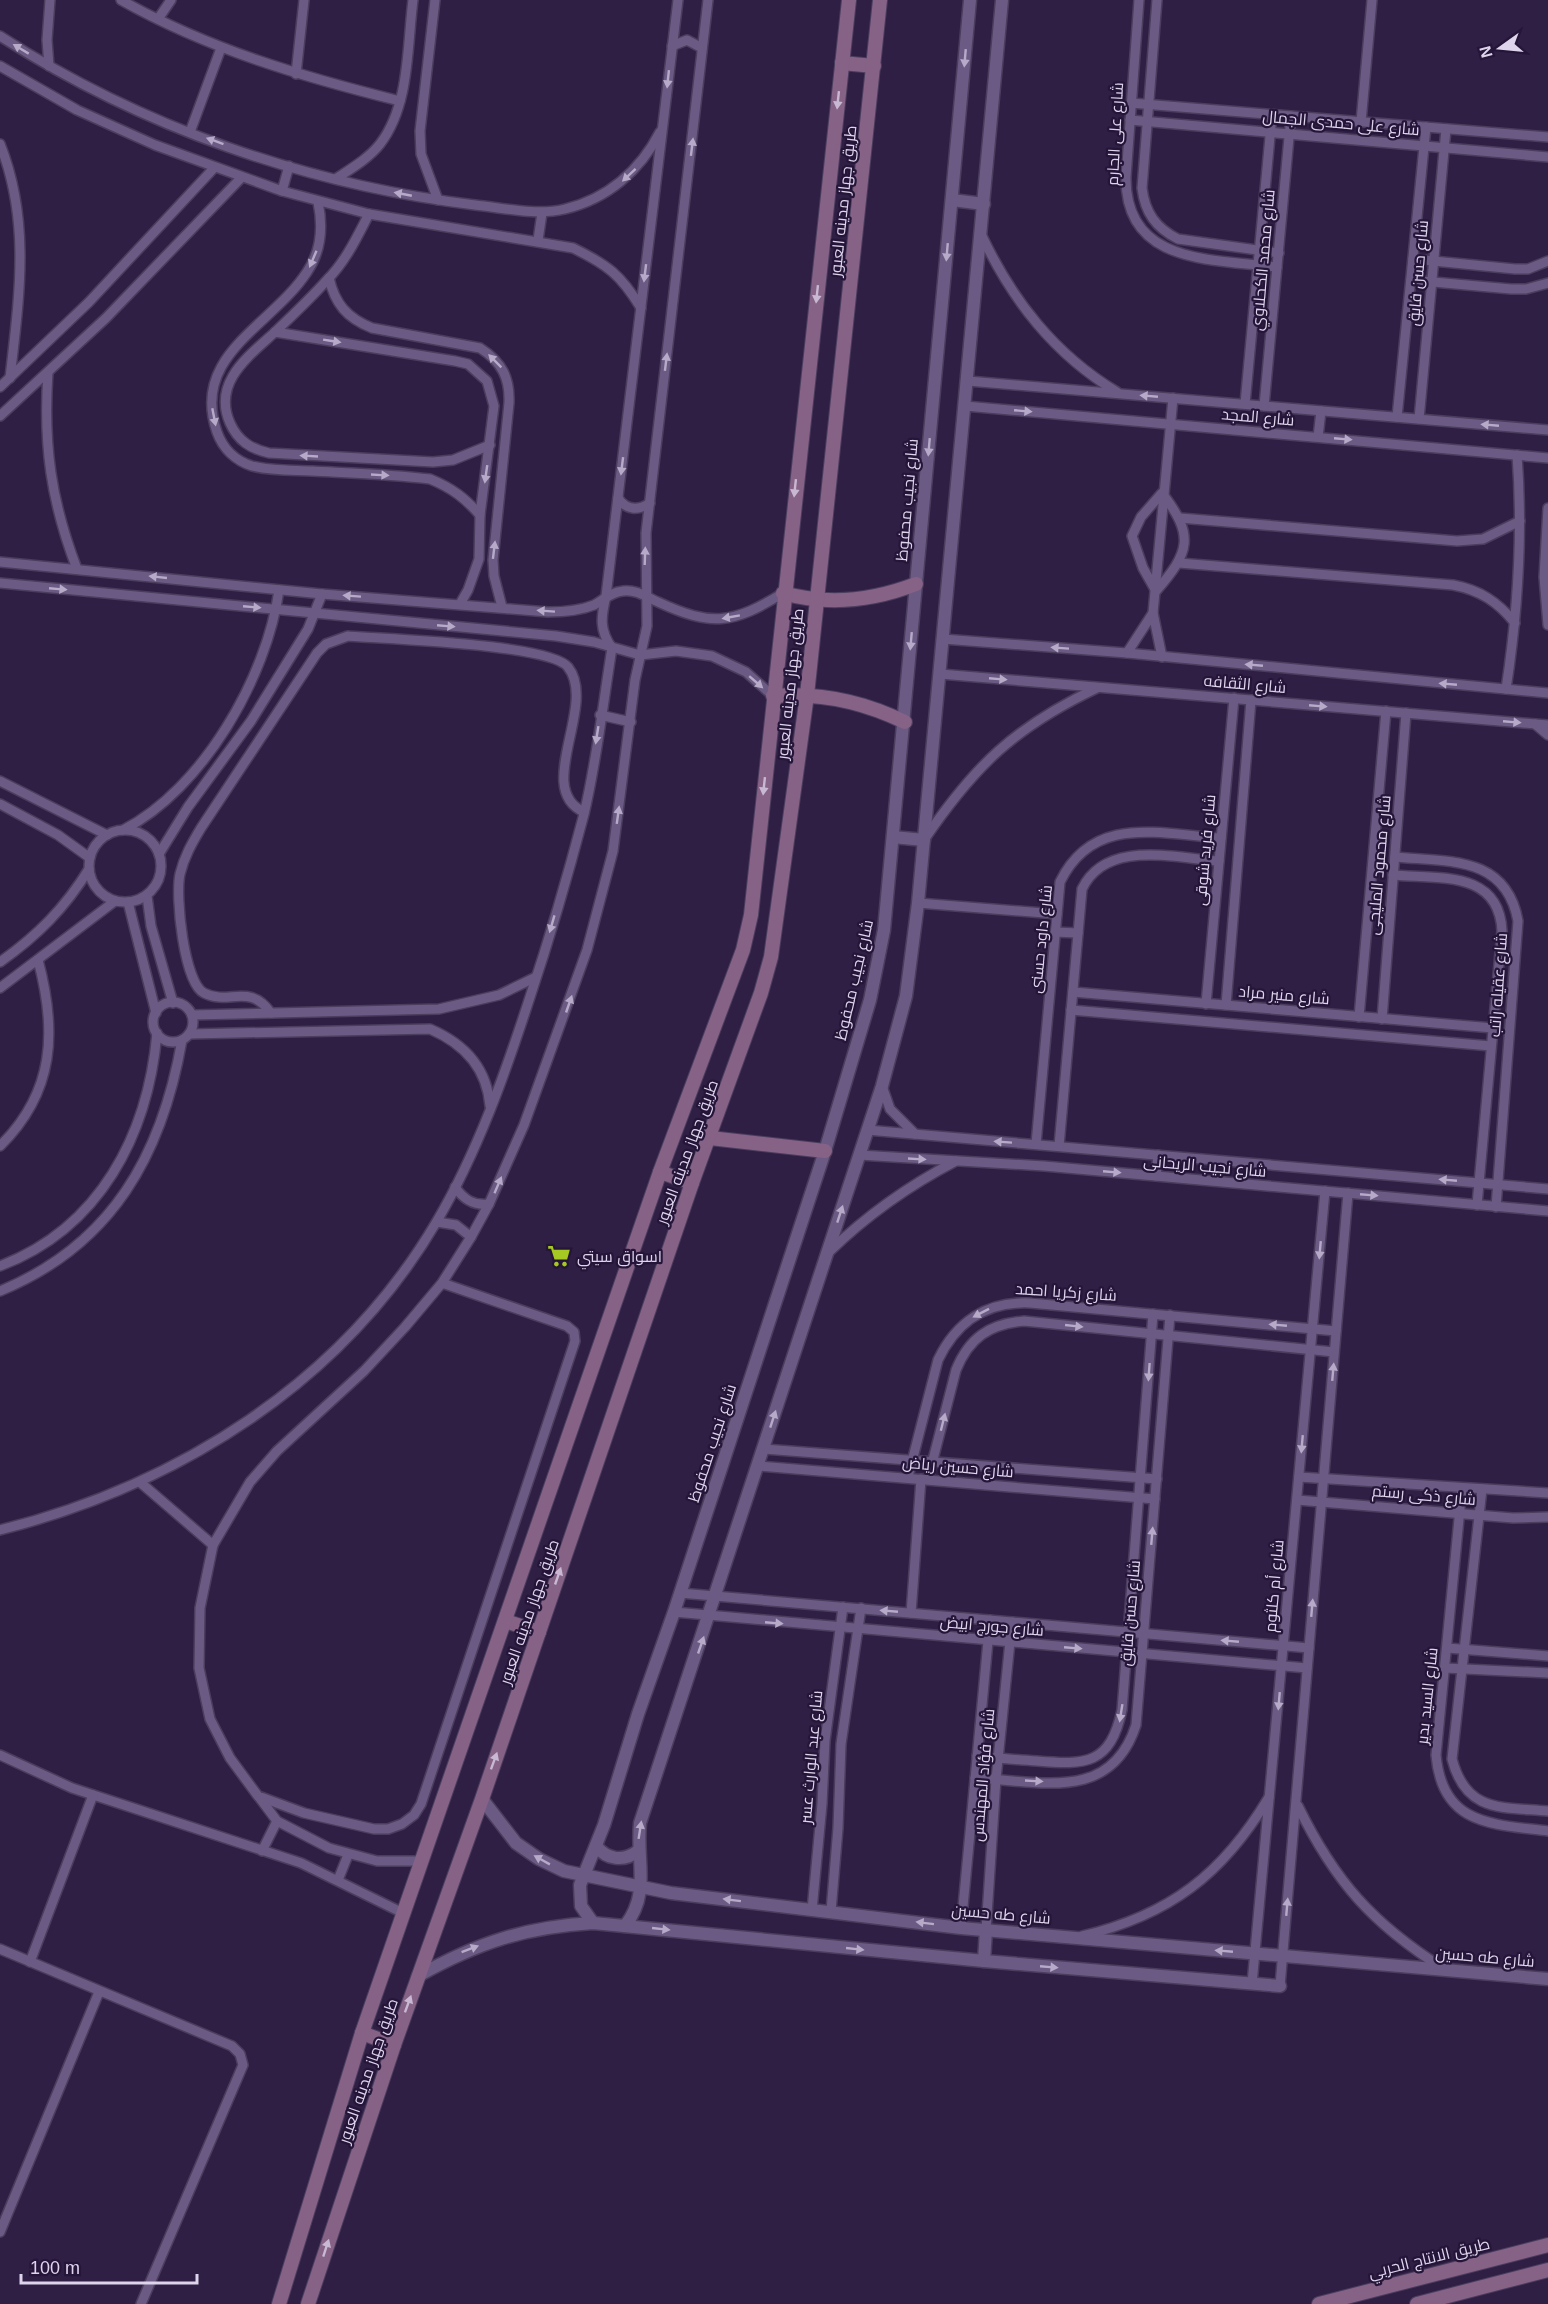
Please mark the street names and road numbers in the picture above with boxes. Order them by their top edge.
street label: شارع على الجارم [1104,82,1129,186]
street label: شارع على حمدى الجمال [1261,108,1420,141]
street label: طريق جهاز مدينه العبور [826,124,861,279]
street label: شارع محمد الكحلاوي [1248,189,1283,332]
street label: شارع حسن فايق [1405,219,1434,327]
street label: شارع المجد [1221,405,1295,432]
street label: شارع نجيب محفوظ [893,438,924,562]
street label: طريق جهاز مدينه العبور [773,607,808,762]
street label: شارع الثقافه [1203,672,1287,699]
street label: شارع فريد شوقى [1192,794,1221,907]
street label: شارع محمود المليجى [1364,794,1397,936]
street label: شارع داود حسنى [1027,884,1058,994]
street label: شارع نجيب محفوظ [832,918,879,1043]
street label: شارع عقيله راتب [1486,932,1513,1038]
street label: شارع منير مراد [1237,983,1330,1010]
street label: طريق جهاز مدينه العبور [653,1077,723,1228]
street label: شارع نجيب الريحانى [1143,1152,1267,1183]
street label: شارع زكريا احمد [1014,1280,1117,1307]
street label: شارع نجيب محفوظ [685,1382,742,1505]
street label: شارع حسين رياض [901,1454,1015,1483]
street label: شارع ذكى رستم [1371,1482,1477,1511]
street label: طريق جهاز مدينه العبور [496,1537,564,1688]
street label: شارع أم كلثوم [1260,1539,1290,1633]
street label: شارع حسن فايق [1117,1559,1146,1667]
street label: شارع جورج ابيض [939,1613,1045,1642]
street label: شارع السيد بدير [1413,1647,1444,1747]
street label: شارع عبد الوارث عسر [797,1690,828,1826]
street label: شارع فؤاد المهندس [969,1708,1000,1843]
street label: شارع طه حسين [950,1901,1051,1930]
street label: شارع طه حسين [1434,1944,1535,1973]
street label: طريق جهاز مدينه العبور [335,1996,403,2147]
street label: طريق الانتاج الحربي [1366,2235,1493,2286]

